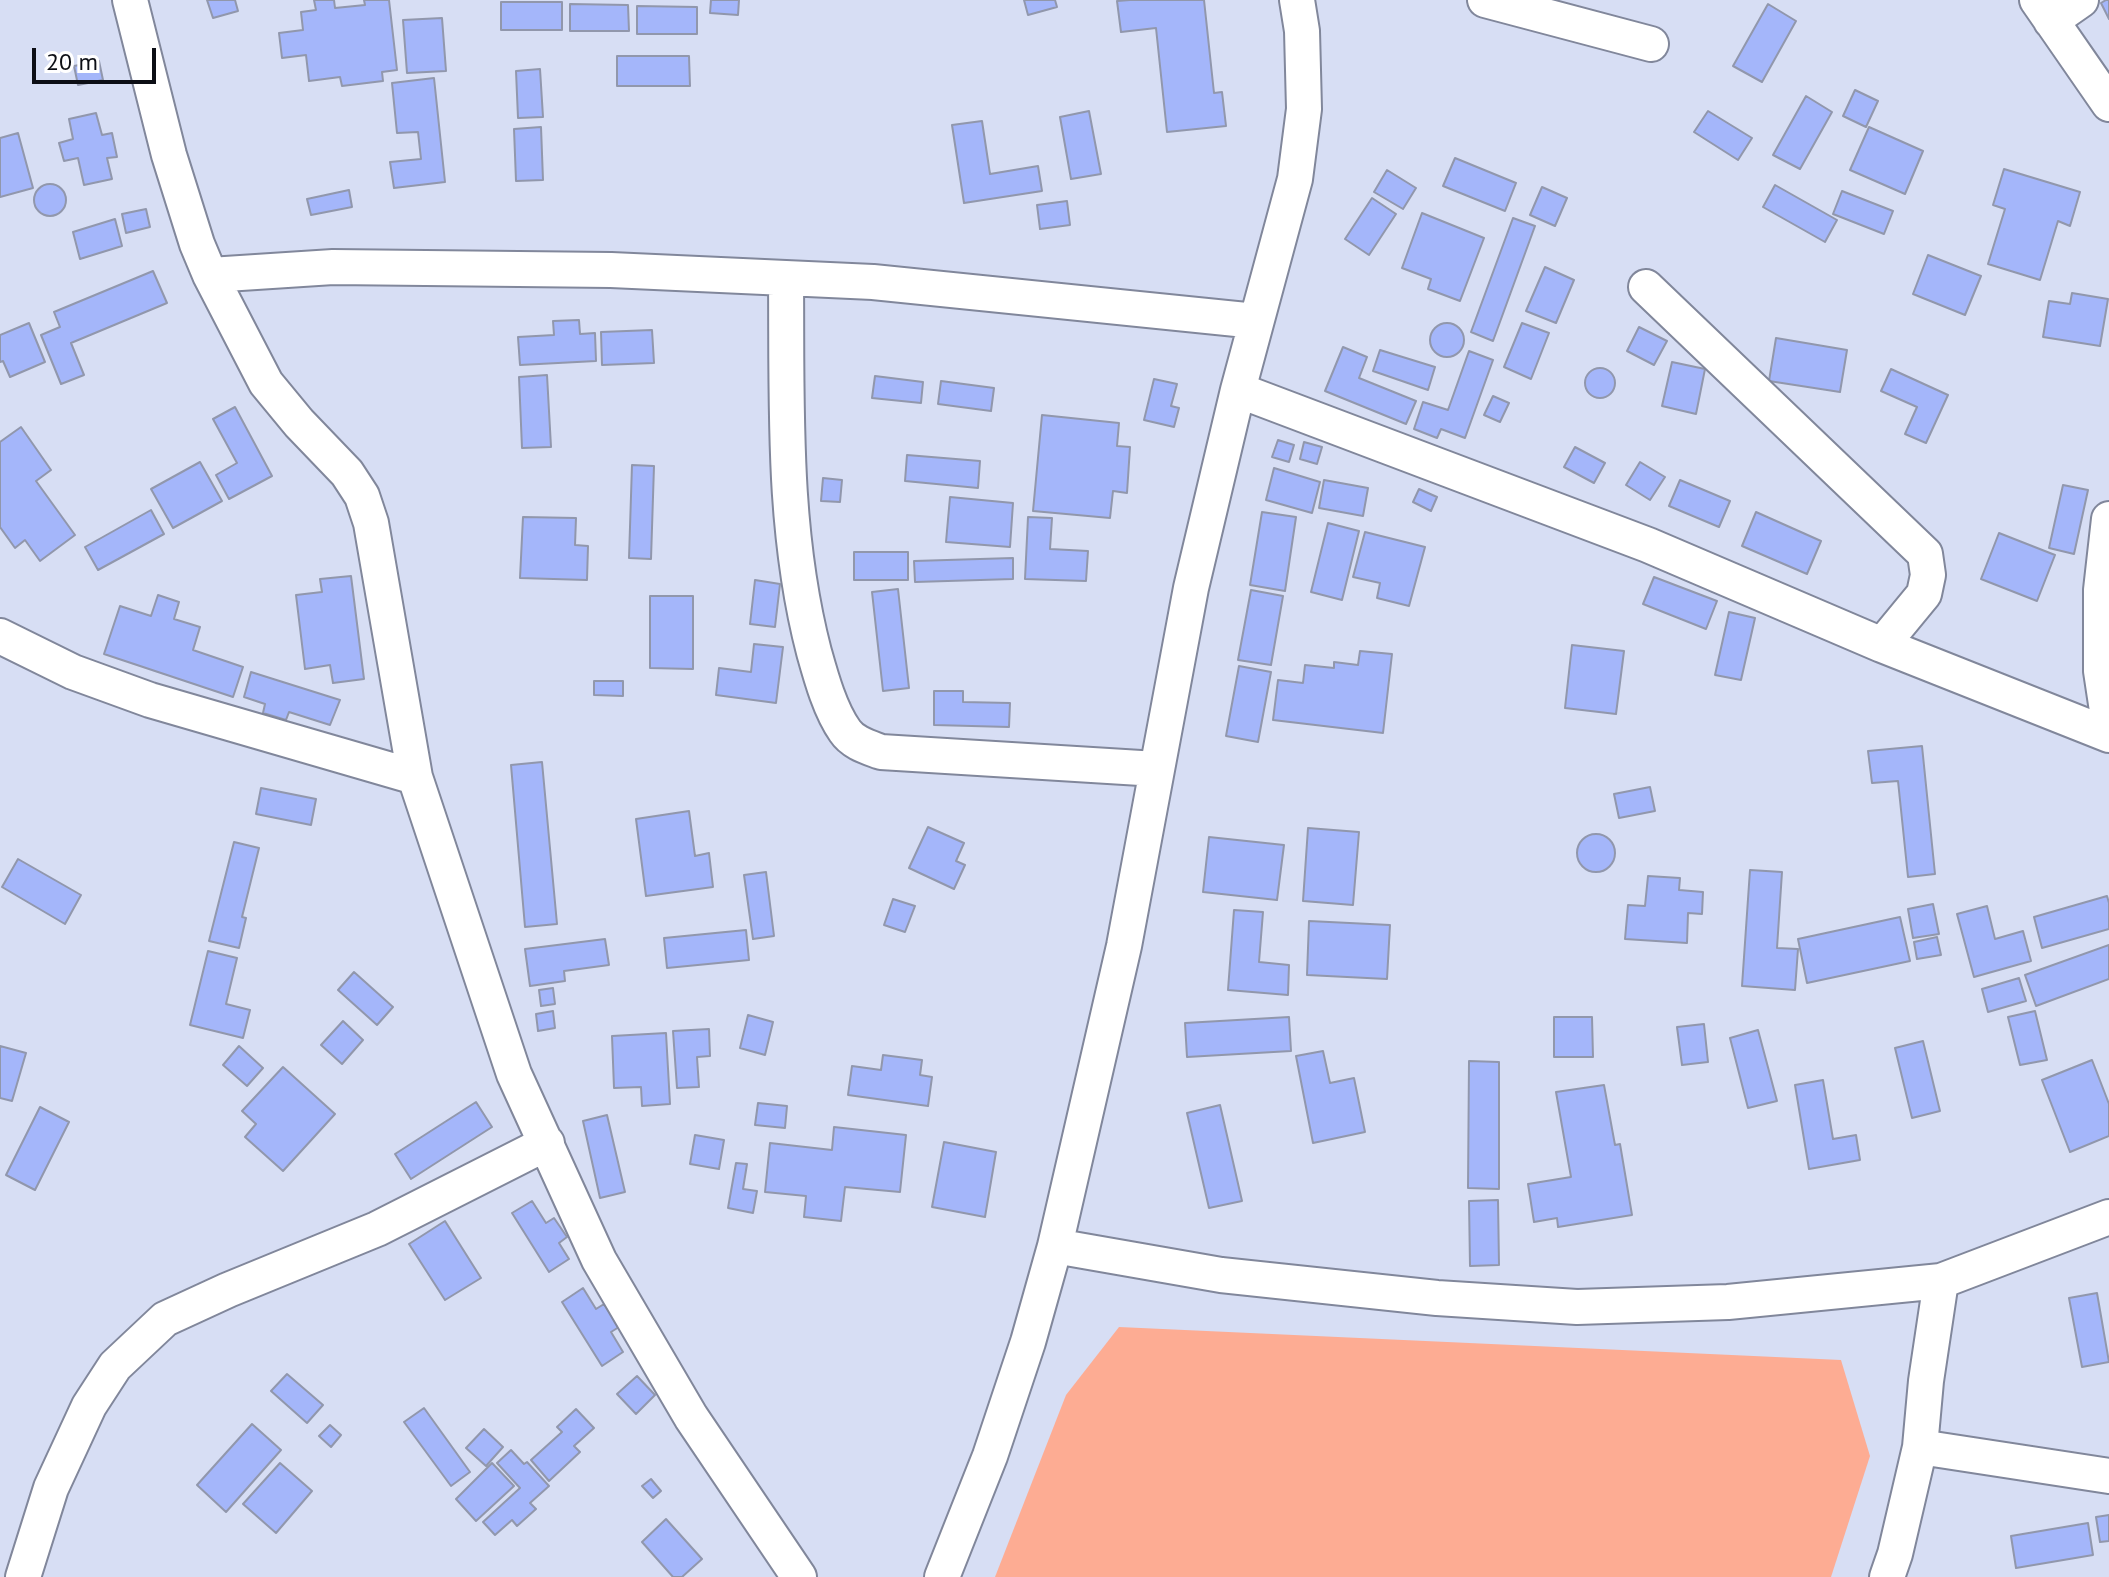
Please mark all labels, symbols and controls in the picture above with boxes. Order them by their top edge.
scale bar [36,32,160,82]
text: 20 m [46,46,98,77]

